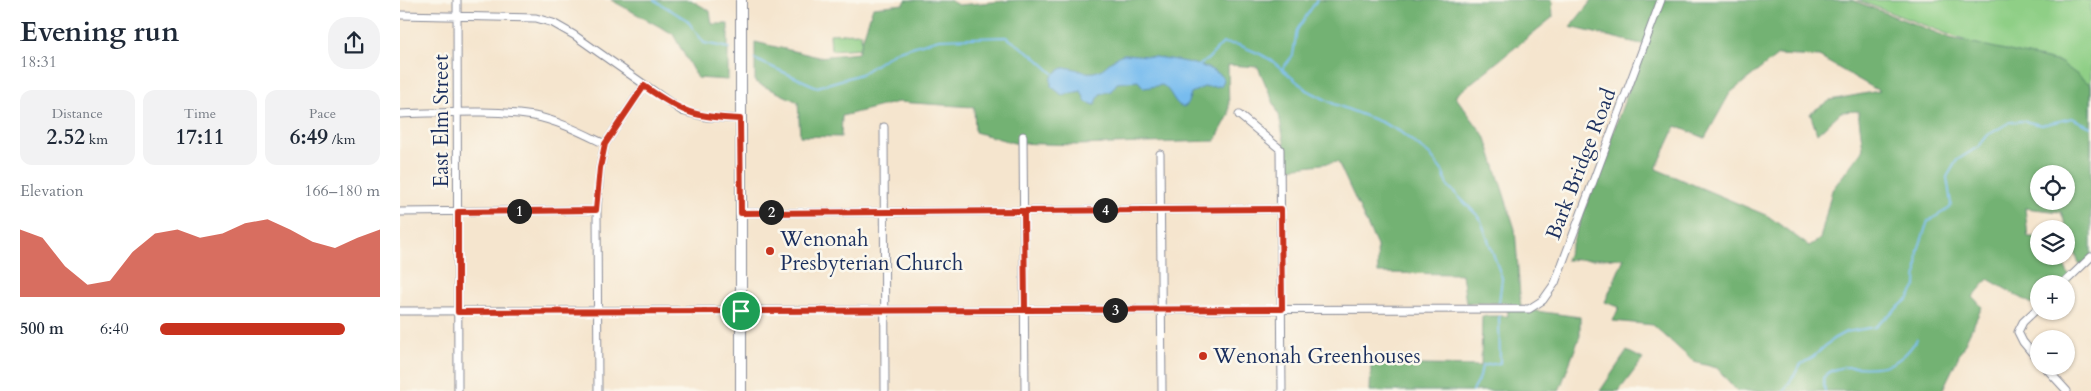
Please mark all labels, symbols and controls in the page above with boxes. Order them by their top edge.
text: Evening run [20,13,179,51]
button: share [328,17,380,69]
text: 18:31 [20,51,57,73]
street label: East Elm Street [427,54,456,188]
street label: Bark Bridge Road [1539,84,1623,244]
text: Distance [52,104,103,123]
text: Time [184,104,216,123]
text: Pace [309,104,336,123]
text: 2.52 [47,123,85,152]
text: 17:11 [175,123,225,152]
text: 6:49 [290,123,328,152]
text: km [85,130,108,149]
text: /km [328,130,356,149]
map controls [2030,165,2075,375]
button: locate [2030,165,2075,210]
text: Elevation [20,180,84,202]
text: 166–180 m [304,180,380,202]
pin: 1 [506,198,532,224]
pin: 4 [1092,198,1118,222]
pin: 2 [758,200,784,224]
text: 4 [1102,201,1109,220]
text: 1 [516,202,523,221]
text: 2 [768,203,775,222]
button: layers [2030,220,2075,265]
place label: Wenonah Presbyterian Church [779,225,964,278]
marker: Wenonah Presbyterian Church [764,245,776,257]
button: + [2030,275,2075,320]
pin [720,290,762,332]
icon: arrive [727,297,755,325]
pin: 3 [1102,298,1128,322]
text: 3 [1112,301,1119,320]
text: 500 m [20,318,64,340]
text: 6:40 [100,318,129,340]
button: − [2030,330,2075,375]
place label: Wenonah Greenhouses [1212,342,1420,371]
marker: Wenonah Greenhouses [1197,350,1209,362]

